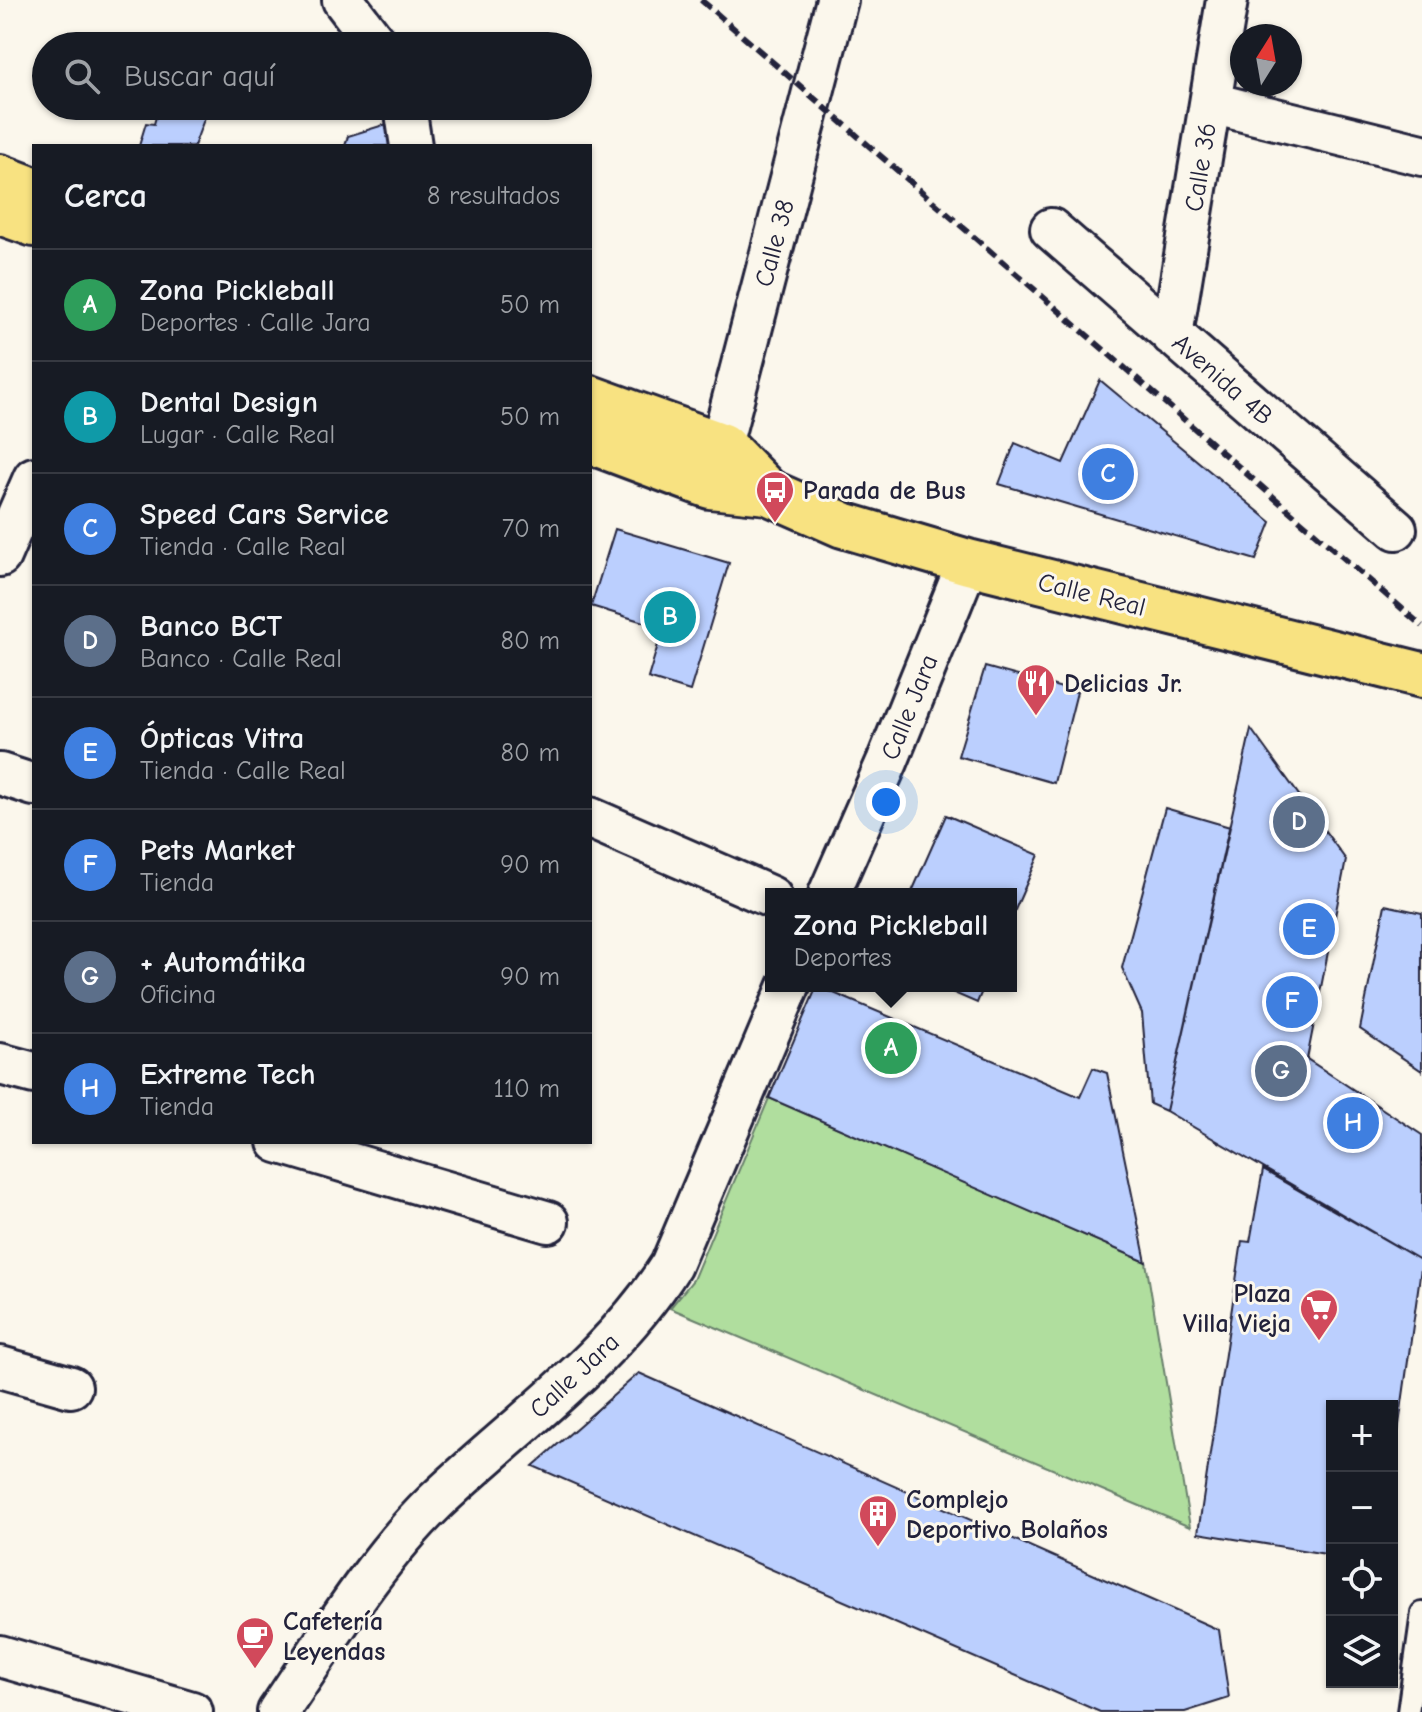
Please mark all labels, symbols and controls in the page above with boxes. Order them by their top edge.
north arrow [1230,24,1302,96]
search box [32,32,592,120]
icon: search [60,54,104,98]
text: Buscar aquí [124,59,275,94]
street label: Calle 36 [1179,120,1223,214]
text: Cerca [64,176,147,216]
text: 8 resultados [427,181,560,211]
street label: Calle 38 [749,196,801,290]
text: Zona Pickleball [140,273,335,308]
text: A [83,290,97,320]
text: 50 m [500,290,560,320]
text: Deportes · Calle Jara [140,308,371,338]
street label: Avenida 4B [1166,328,1279,432]
text: Dental Design [140,385,318,420]
text: B [82,402,98,432]
text: 50 m [500,402,560,432]
text: Lugar · Calle Real [140,420,335,450]
pin: C [1082,444,1134,504]
bus stop icon: Parada de Bus [754,469,796,524]
place label: Parada de Bus [803,476,966,506]
text: Speed Cars Service [140,497,389,532]
text: C [82,514,98,544]
text: 70 m [502,514,560,544]
text: Tienda · Calle Real [140,532,346,562]
street label: Calle Real [1035,567,1149,623]
pin: B [644,587,696,647]
text: Banco BCT [140,609,282,644]
text: D [82,626,98,656]
text: 80 m [501,626,560,656]
text: Banco · Calle Real [140,644,342,674]
street label: Calle Jara [875,650,945,764]
restaurant icon: Delicias Jr. [1015,662,1057,717]
place label: Delicias Jr. [1064,669,1182,699]
text: Ópticas Vitra [140,721,304,756]
text: E [82,738,98,768]
text: 80 m [501,738,560,768]
text: Tienda · Calle Real [140,756,346,786]
your location [866,782,906,822]
pin: D [1273,792,1325,852]
text: Pets Market [140,833,295,868]
text: F [82,850,98,880]
text: 90 m [500,850,560,880]
text: Tienda [140,868,214,898]
popup [765,888,1017,992]
pin: E [1283,899,1335,959]
text: Zona Pickleball [794,908,988,943]
text: Deportes [794,943,892,973]
text: + Automátika [140,945,306,980]
text: G [81,962,99,992]
text: 90 m [500,962,560,992]
pin: F [1266,972,1318,1032]
text: Oficina [140,980,216,1010]
pin: A [865,1018,917,1078]
pin: G [1255,1041,1307,1101]
text: Extreme Tech [140,1057,316,1092]
text: H [81,1074,99,1104]
text: 110 m [493,1074,560,1104]
text: Tienda [140,1092,214,1122]
pin: H [1327,1093,1379,1153]
place label: Plaza Villa Vieja [1183,1279,1291,1339]
supermarket icon: Plaza Villa Vieja [1298,1287,1340,1342]
street label: Calle Jara [524,1327,626,1425]
map controls [1326,1400,1398,1688]
button: + [1326,1400,1398,1472]
button: − [1326,1472,1398,1544]
place label: Complejo Deportivo Bolaños [906,1485,1108,1545]
building icon: Complejo Deportivo Bolaños [857,1493,899,1548]
button: locate [1326,1544,1398,1616]
place label: Cafetería Leyendas [283,1607,385,1667]
cafe icon: Cafetería Leyendas [234,1615,276,1670]
button: layers [1326,1616,1398,1688]

